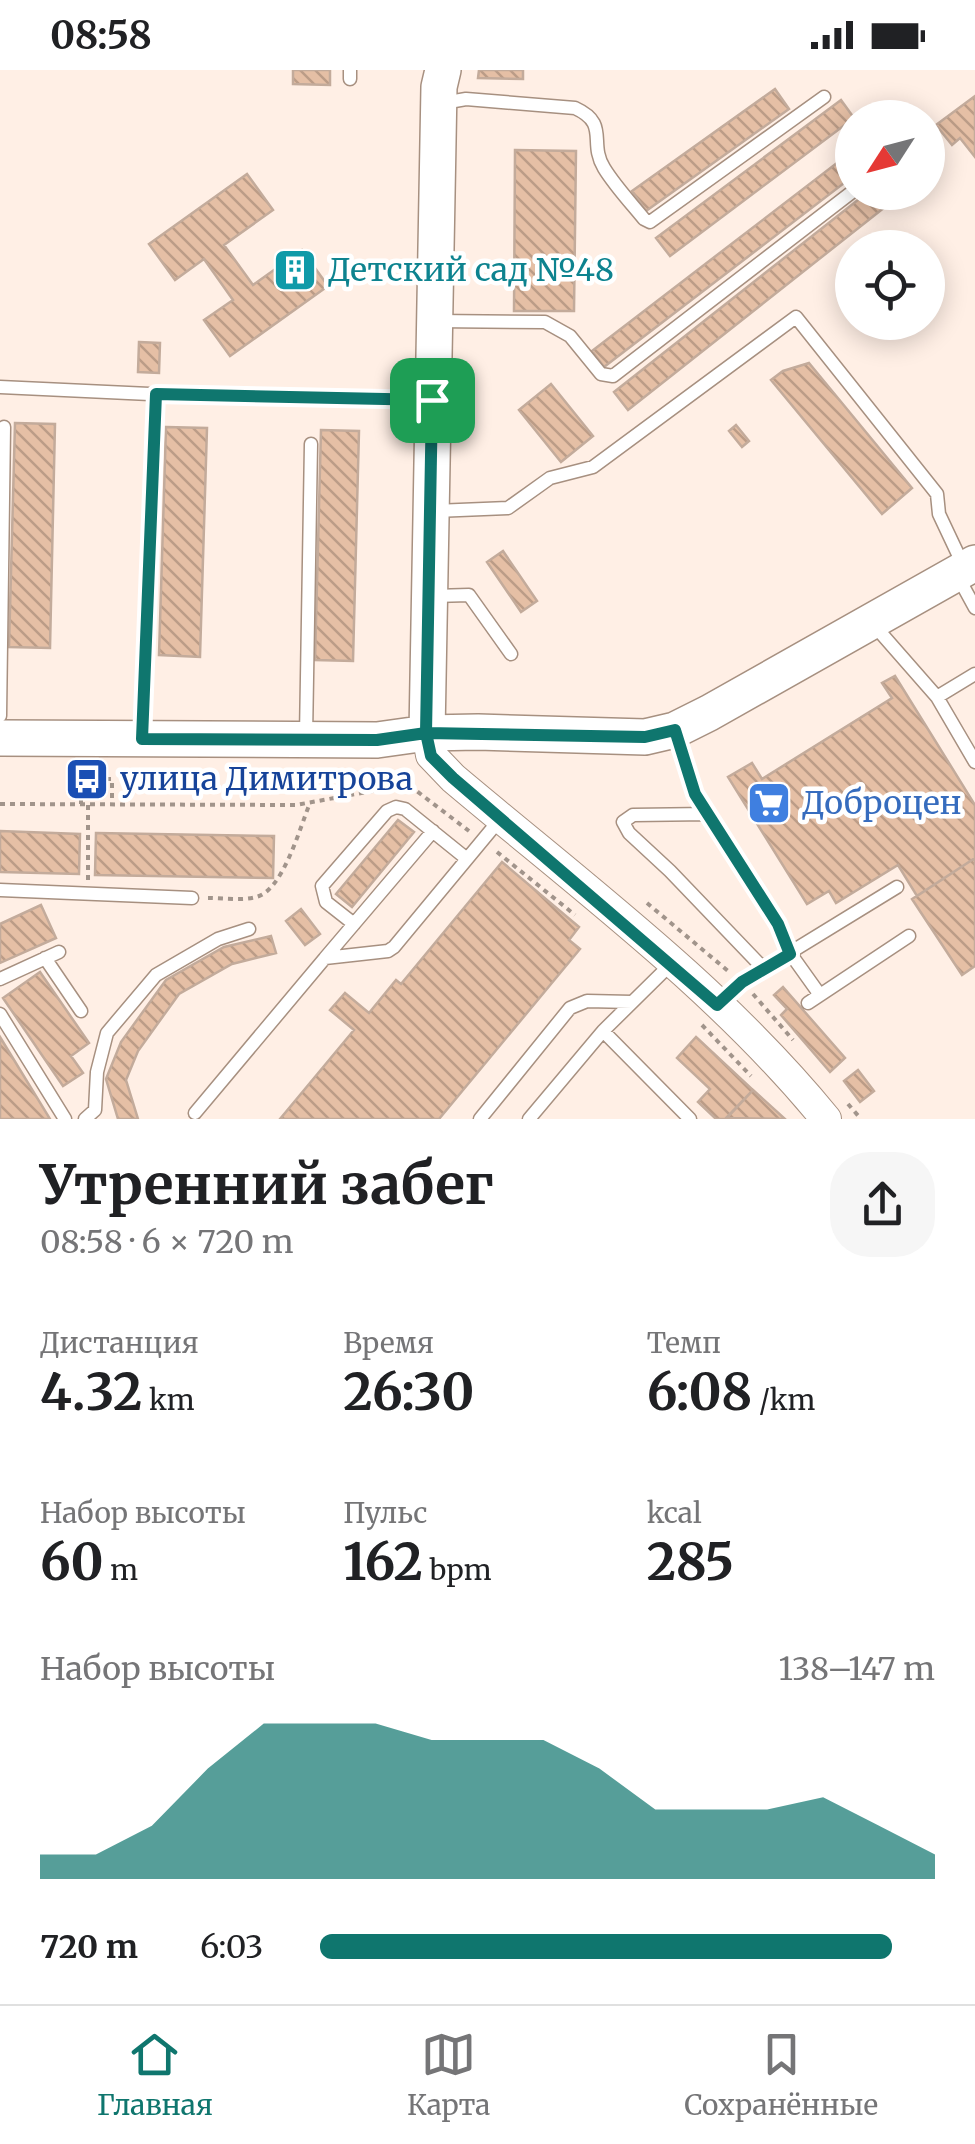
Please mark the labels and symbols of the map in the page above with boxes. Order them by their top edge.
north arrow [835,100,945,210]
building icon: Детский сад №48 [272,247,318,293]
place label: Детский сад №48 [328,250,614,290]
pin [390,358,475,443]
bus stop icon: улица Димитрова [64,756,110,802]
place label: улица Димитрова [120,759,413,799]
supermarket icon: Доброцен [746,780,792,826]
place label: Доброцен [802,783,962,823]

